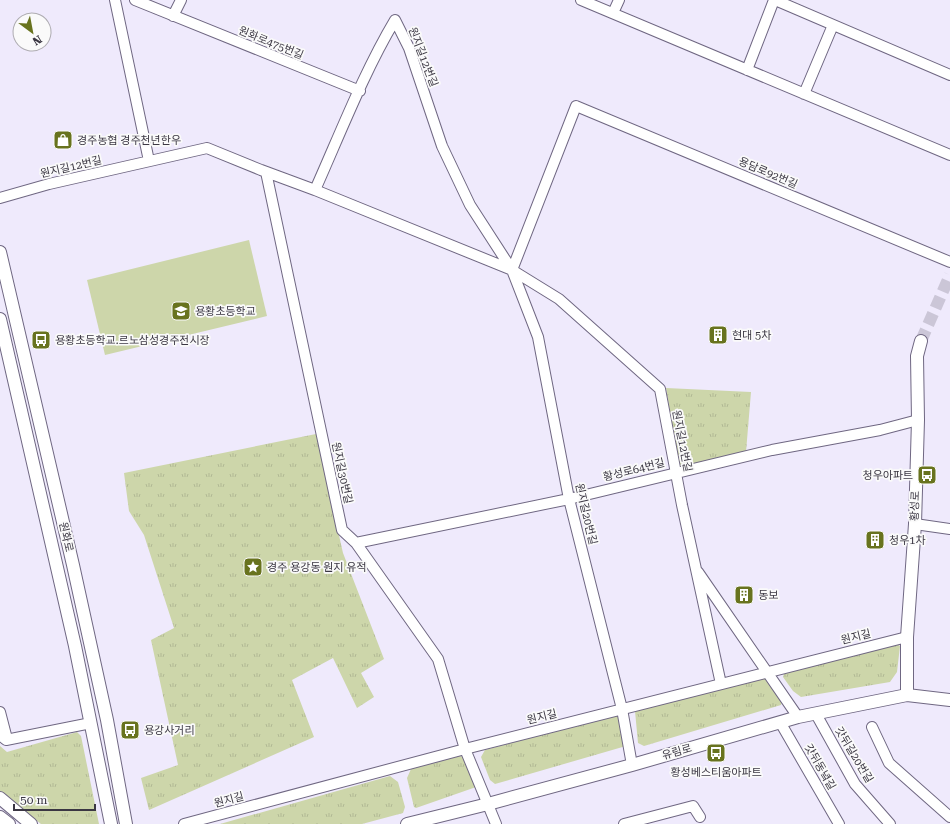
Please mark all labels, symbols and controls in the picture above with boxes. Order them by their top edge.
north arrow [12,12,52,52]
street label: 원화로475번길 [237,24,305,62]
street label: 원지길12번길 [406,25,440,89]
text: N [30,32,44,48]
shop icon: 경주농협 경주천년한우 [52,129,74,151]
place label: 경주농협 경주천년한우 [77,134,181,147]
street label: 원지길12번길 [39,154,103,180]
street label: 용담로92번길 [737,155,799,191]
school or university icon: 용황초등학교 [170,300,192,322]
place label: 용황초등학교 [195,305,256,318]
building icon: 현대 5차 [707,324,729,346]
bus stop icon: 용황초등학교.르노삼성경주전시장 [30,329,52,351]
place label: 현대 5차 [732,329,771,342]
place label: 용황초등학교.르노삼성경주전시장 [55,334,210,347]
street label: 원지길12번길 [670,409,694,473]
street label: 원지길30번길 [329,441,355,505]
street label: 황성로64번길 [602,456,666,484]
bus stop icon: 청우아파트 [916,464,938,486]
place label: 청우아파트 [862,469,913,482]
street label: 원지길20번길 [573,482,599,546]
street label: 황성로 [908,491,922,521]
street label: 원화로 [56,521,76,553]
building icon: 청우1차 [864,529,886,551]
place label: 청우1차 [889,534,926,547]
place icon: 경주 용강동 원지 유적 [242,556,264,578]
place label: 경주 용강동 원지 유적 [267,561,366,574]
building icon: 동보 [733,584,755,606]
place label: 동보 [758,589,778,602]
street label: 원지길 [840,627,872,647]
street label: 원지길 [526,707,558,727]
bus stop icon: 용강사거리 [119,719,141,741]
place label: 용강사거리 [144,724,195,737]
street label: 갓뒤길20번길 [832,725,876,785]
street label: 유림로 [661,742,693,762]
bus stop icon: 황성베스티움아파트 [705,742,727,764]
street label: 갓뒤동녘길 [802,742,838,792]
place label: 황성베스티움아파트 [670,766,762,779]
scale bar [14,786,95,812]
street label: 원지길 [213,790,245,810]
text: 50 m [20,793,47,807]

